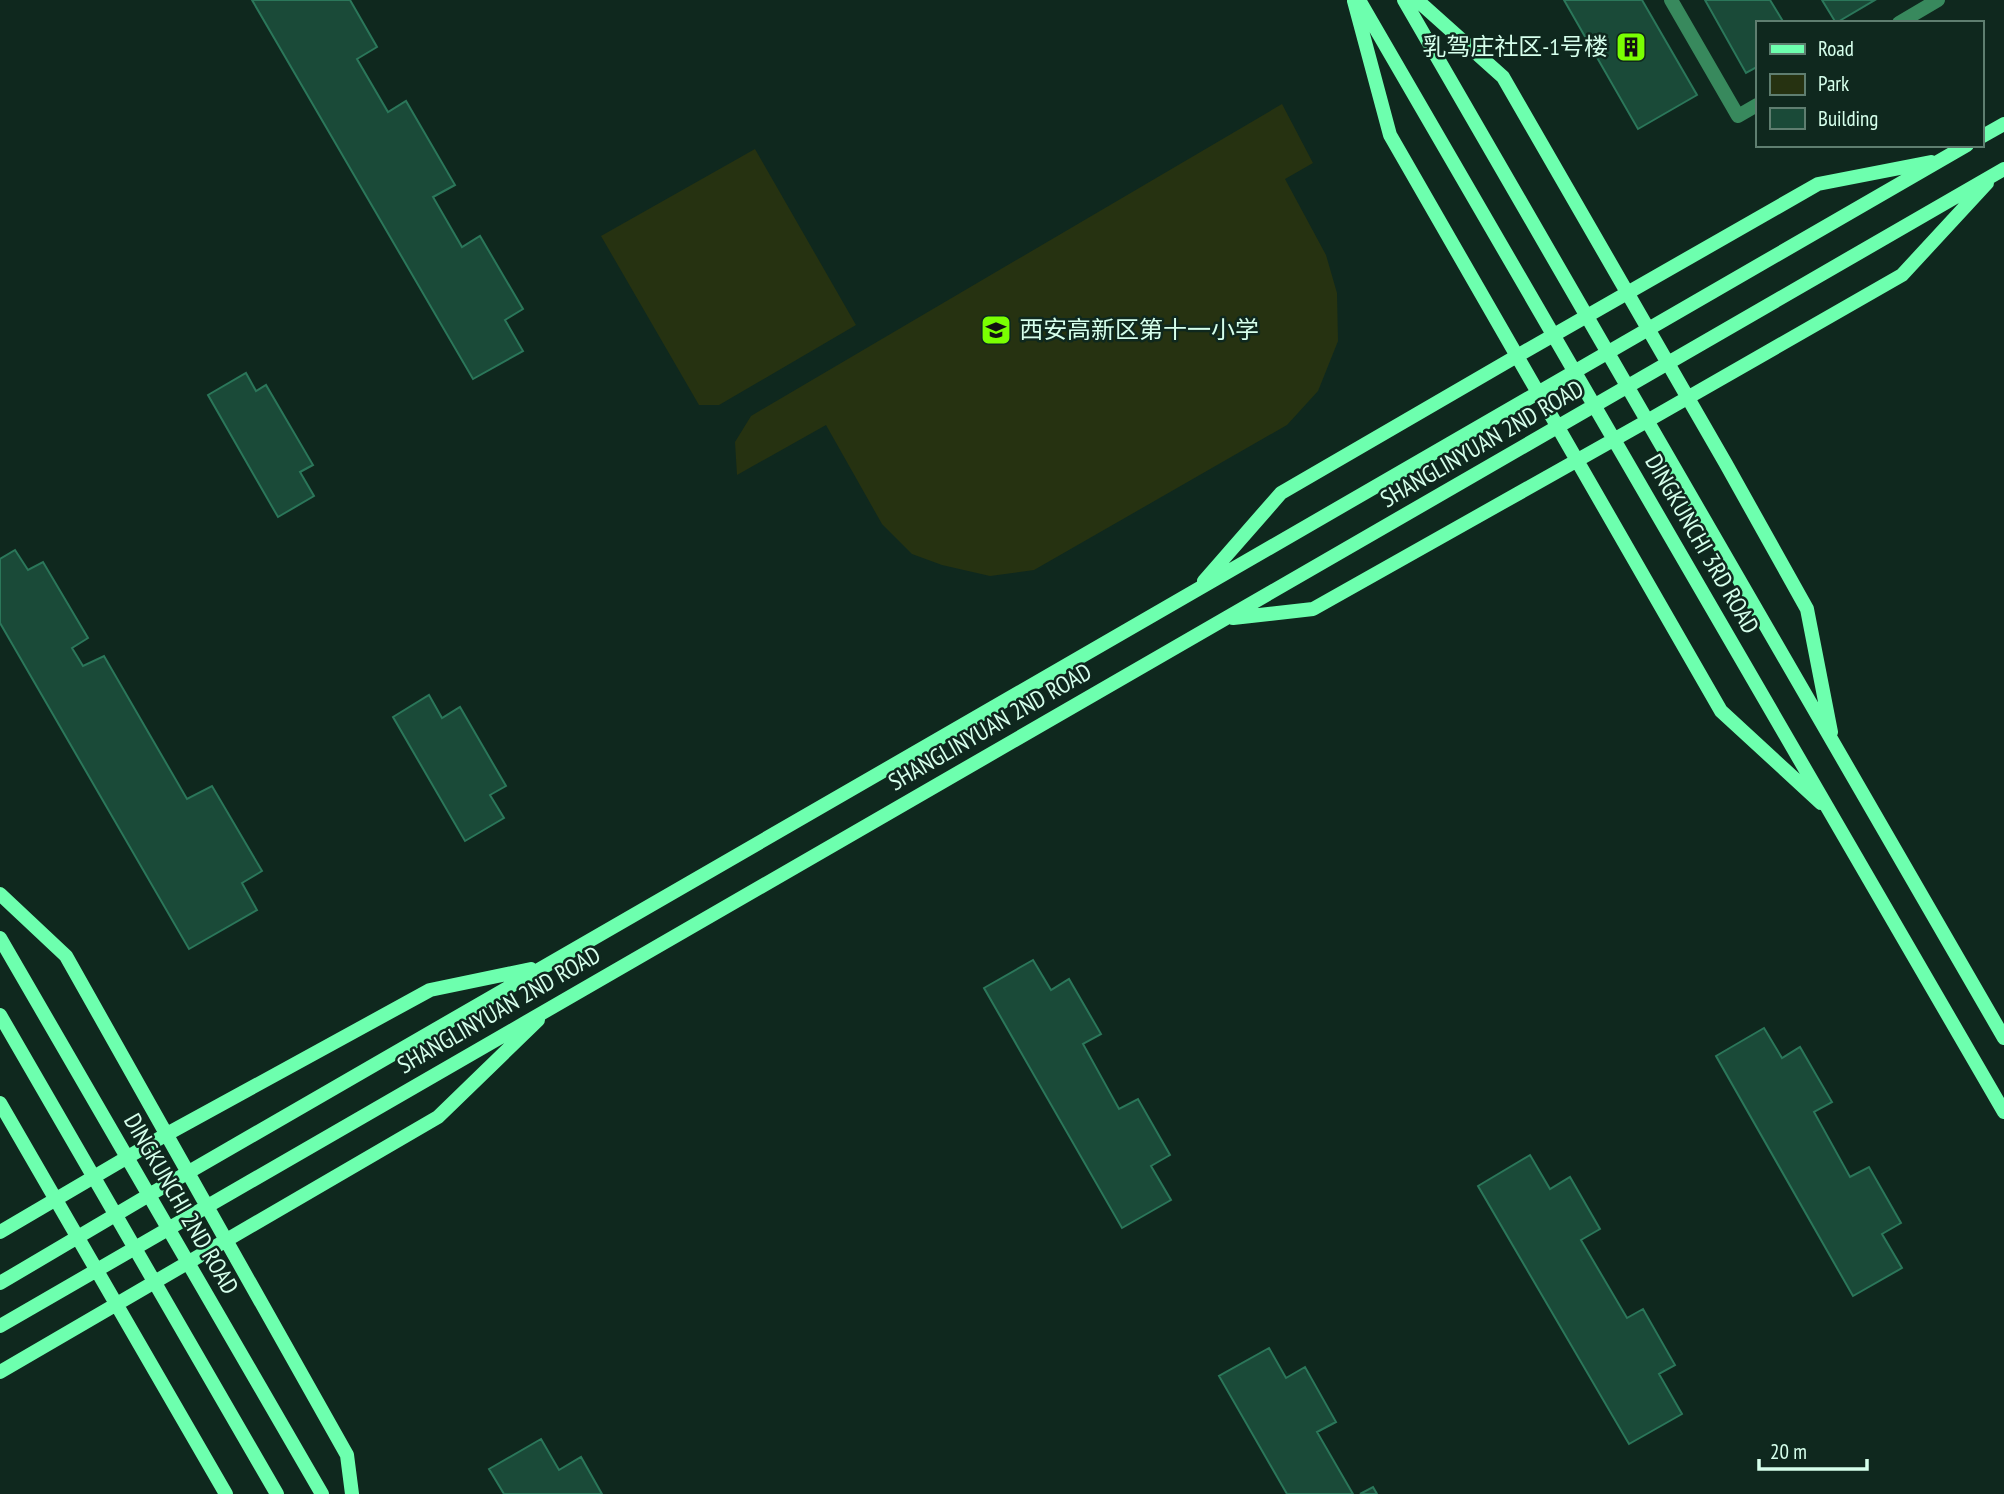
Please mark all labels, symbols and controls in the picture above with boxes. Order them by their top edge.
legend [1756,21,1983,147]
building icon: 乳驾庄社区-1号楼 [1614,30,1648,64]
place label: 乳驾庄社区-1号楼 [1422,31,1608,62]
text: Road [1818,35,1854,62]
text: Park [1818,70,1849,97]
text: Building [1818,105,1878,132]
school or university icon: 西安高新区第十一小学 [979,313,1013,347]
place label: 西安高新区第十一小学 [1019,314,1259,345]
street label: SHANGLINYUAN 2ND ROAD [1375,373,1589,514]
street label: DINGKUNCHI 3RD ROAD [1638,448,1766,639]
street label: SHANGLINYUAN 2ND ROAD [883,656,1097,797]
street label: SHANGLINYUAN 2ND ROAD [392,939,606,1080]
street label: DINGKUNCHI 2ND ROAD [117,1108,246,1300]
scale bar [1759,1428,1868,1472]
text: 20 m [1770,1438,1807,1465]

